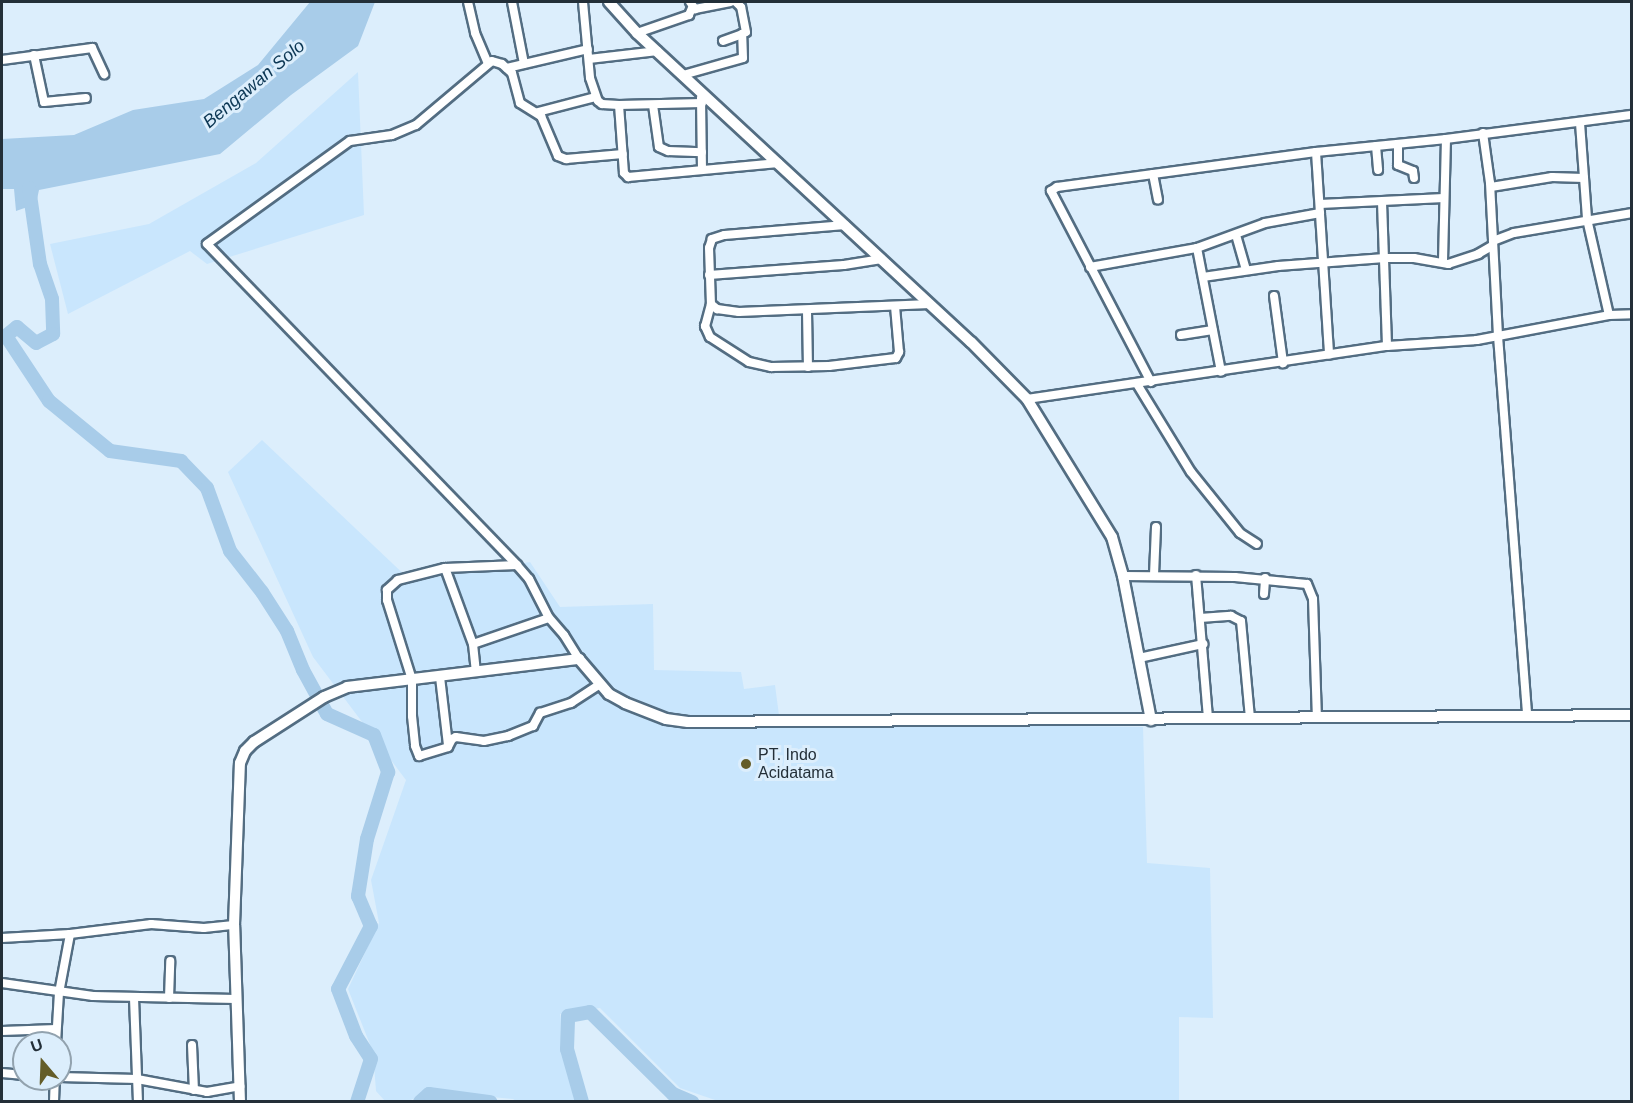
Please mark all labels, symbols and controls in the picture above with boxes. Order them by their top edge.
water label: Bengawan Solo [199,35,309,133]
place label: PT. Indo Acidatama [758,745,834,783]
marker: PT. Indo Acidatama [739,757,753,771]
north arrow [12,1031,72,1091]
text: U [28,1035,45,1055]

